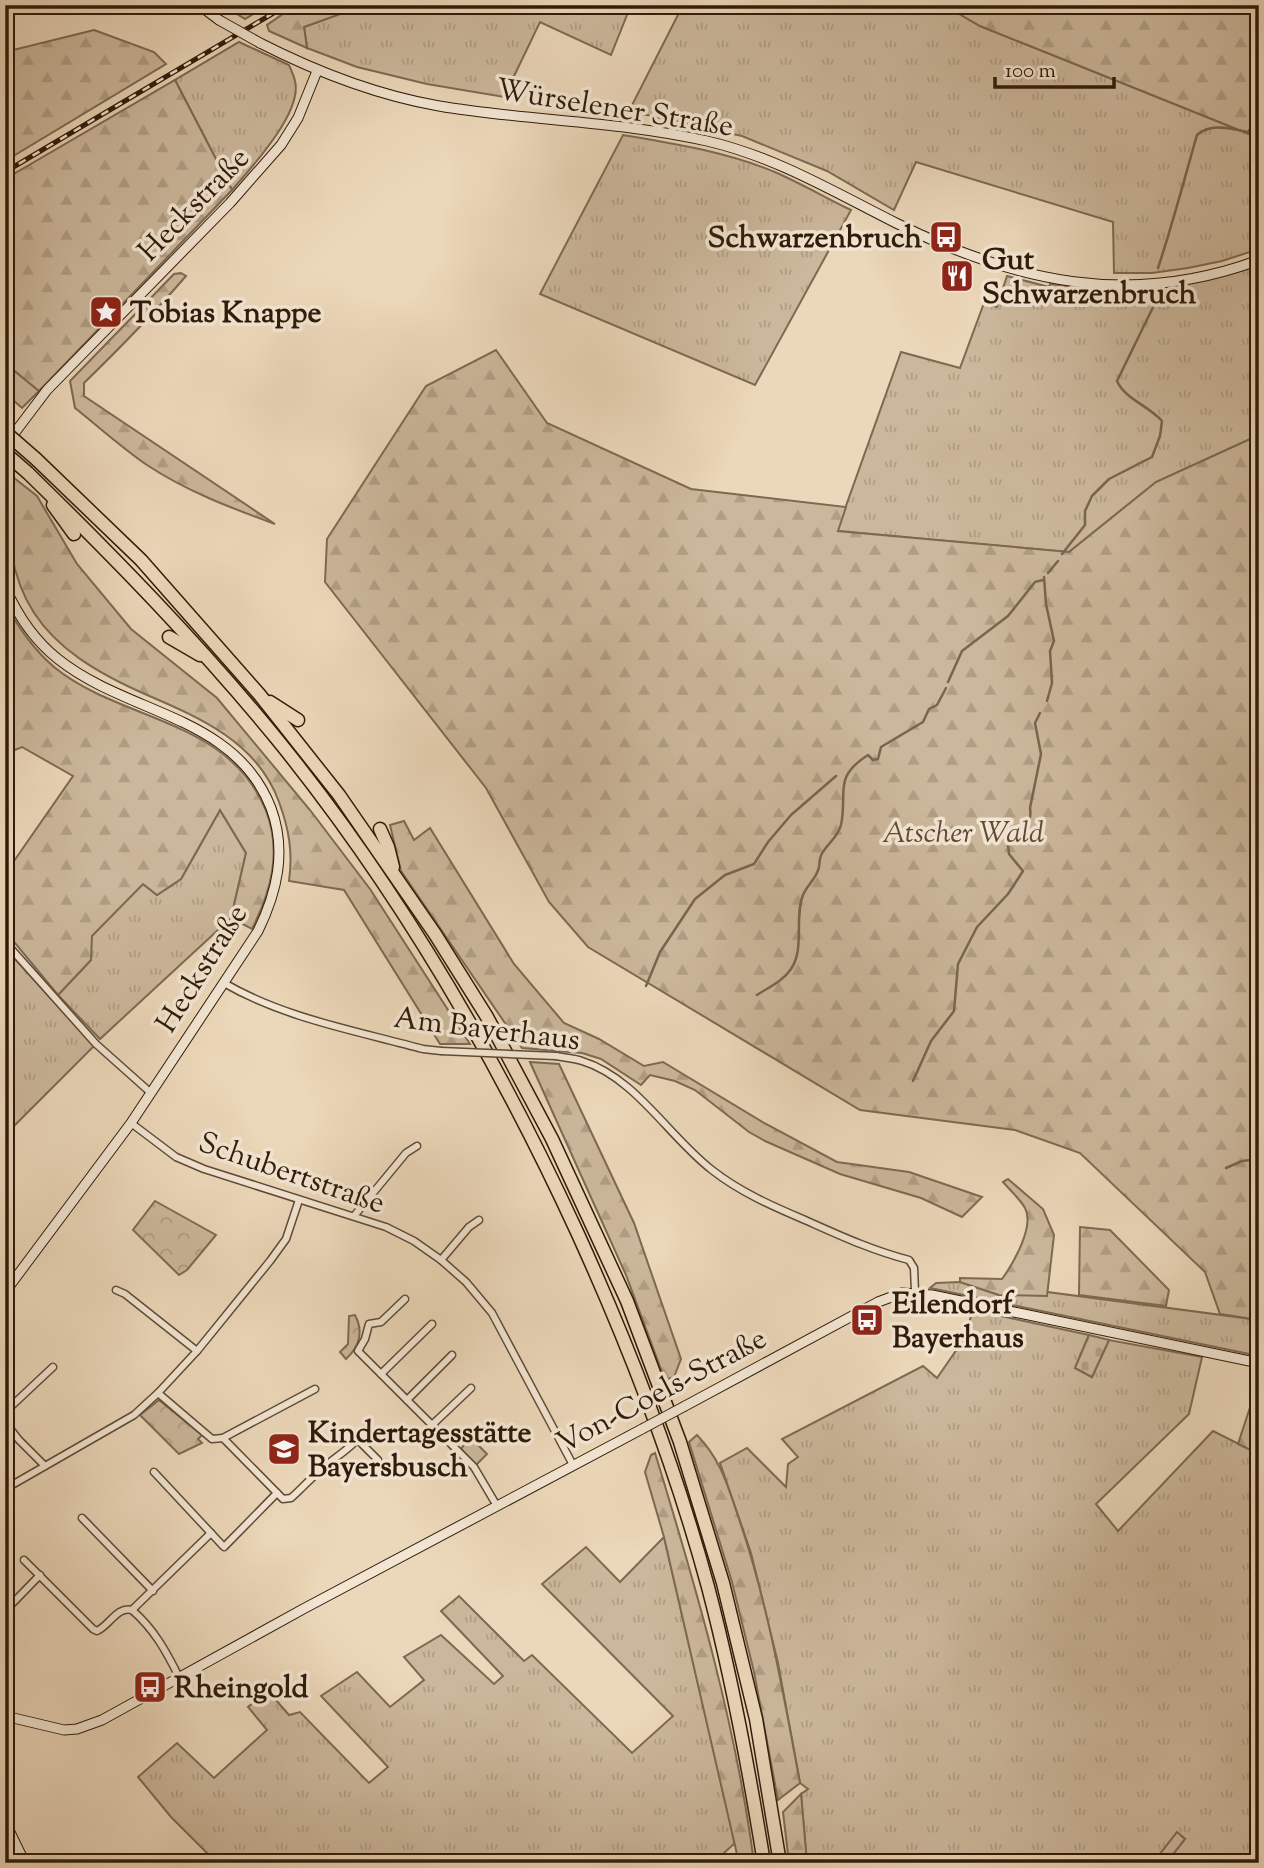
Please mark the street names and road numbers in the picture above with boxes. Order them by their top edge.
street label: Würselener Straße [493,69,736,149]
street label: Heckstraße [129,139,260,273]
street label: Heckstraße [147,897,260,1042]
street label: Am Bayerhaus [391,998,582,1063]
street label: Schubertstraße [192,1122,390,1226]
street label: Von-Coels-Straße [550,1319,775,1466]

